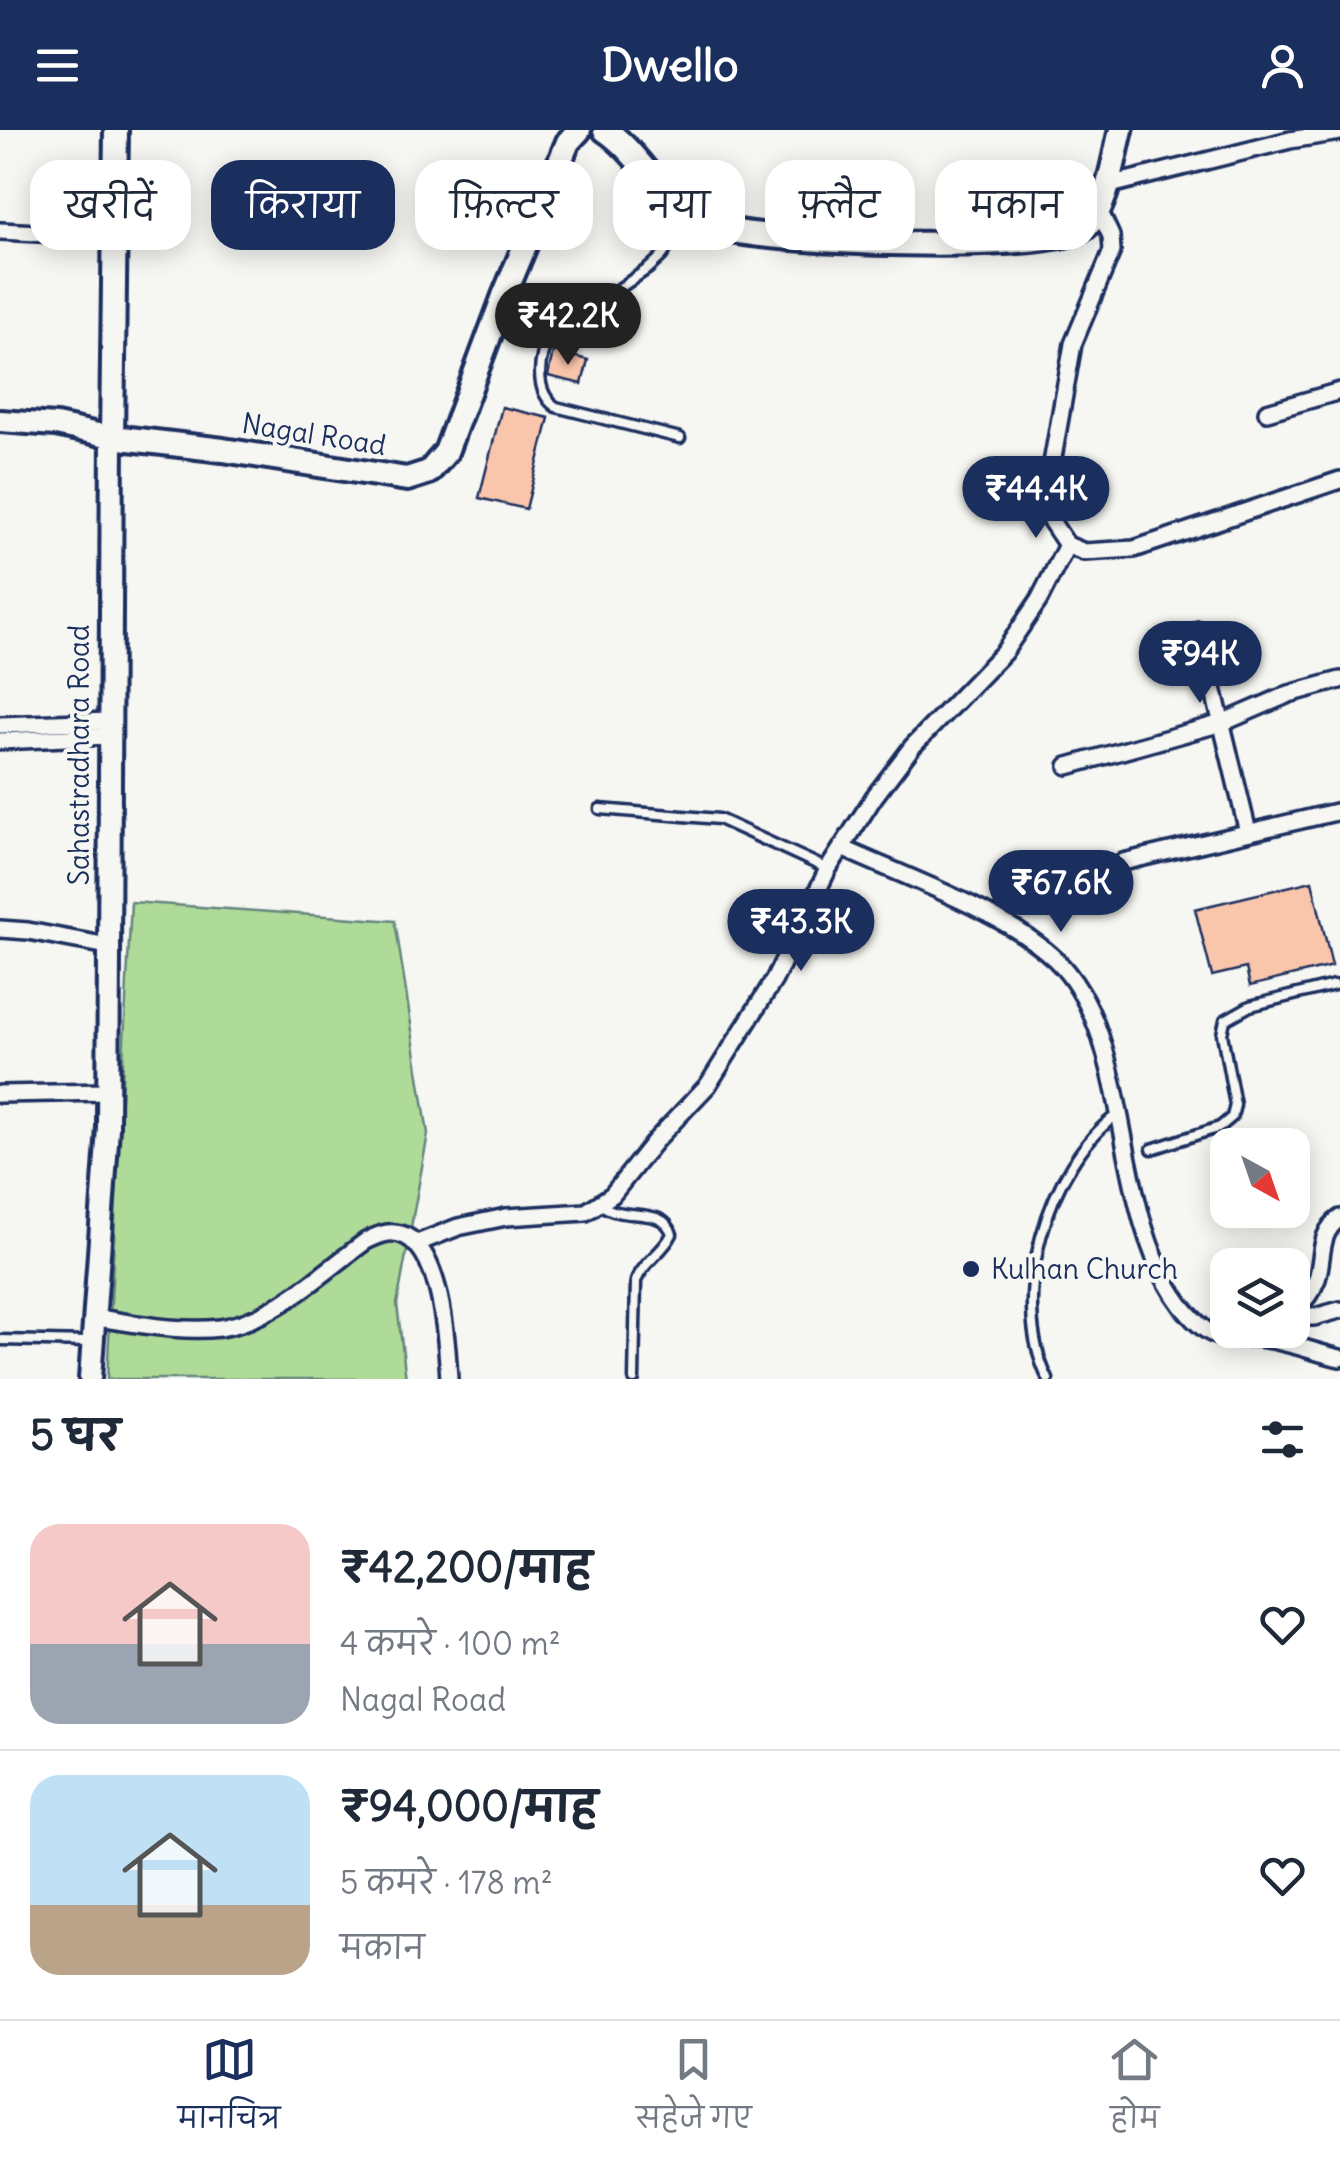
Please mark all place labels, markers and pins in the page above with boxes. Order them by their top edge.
pin: ₹42.2K [487,283,649,368]
pin: ₹44.4K [955,456,1117,541]
pin: ₹94K [1141,621,1259,706]
pin: ₹67.6K [980,850,1142,935]
pin: ₹43.3K [720,889,882,974]
place label: Kulhan Church [991,1251,1178,1287]
marker: Kulhan Church [960,1258,982,1280]

